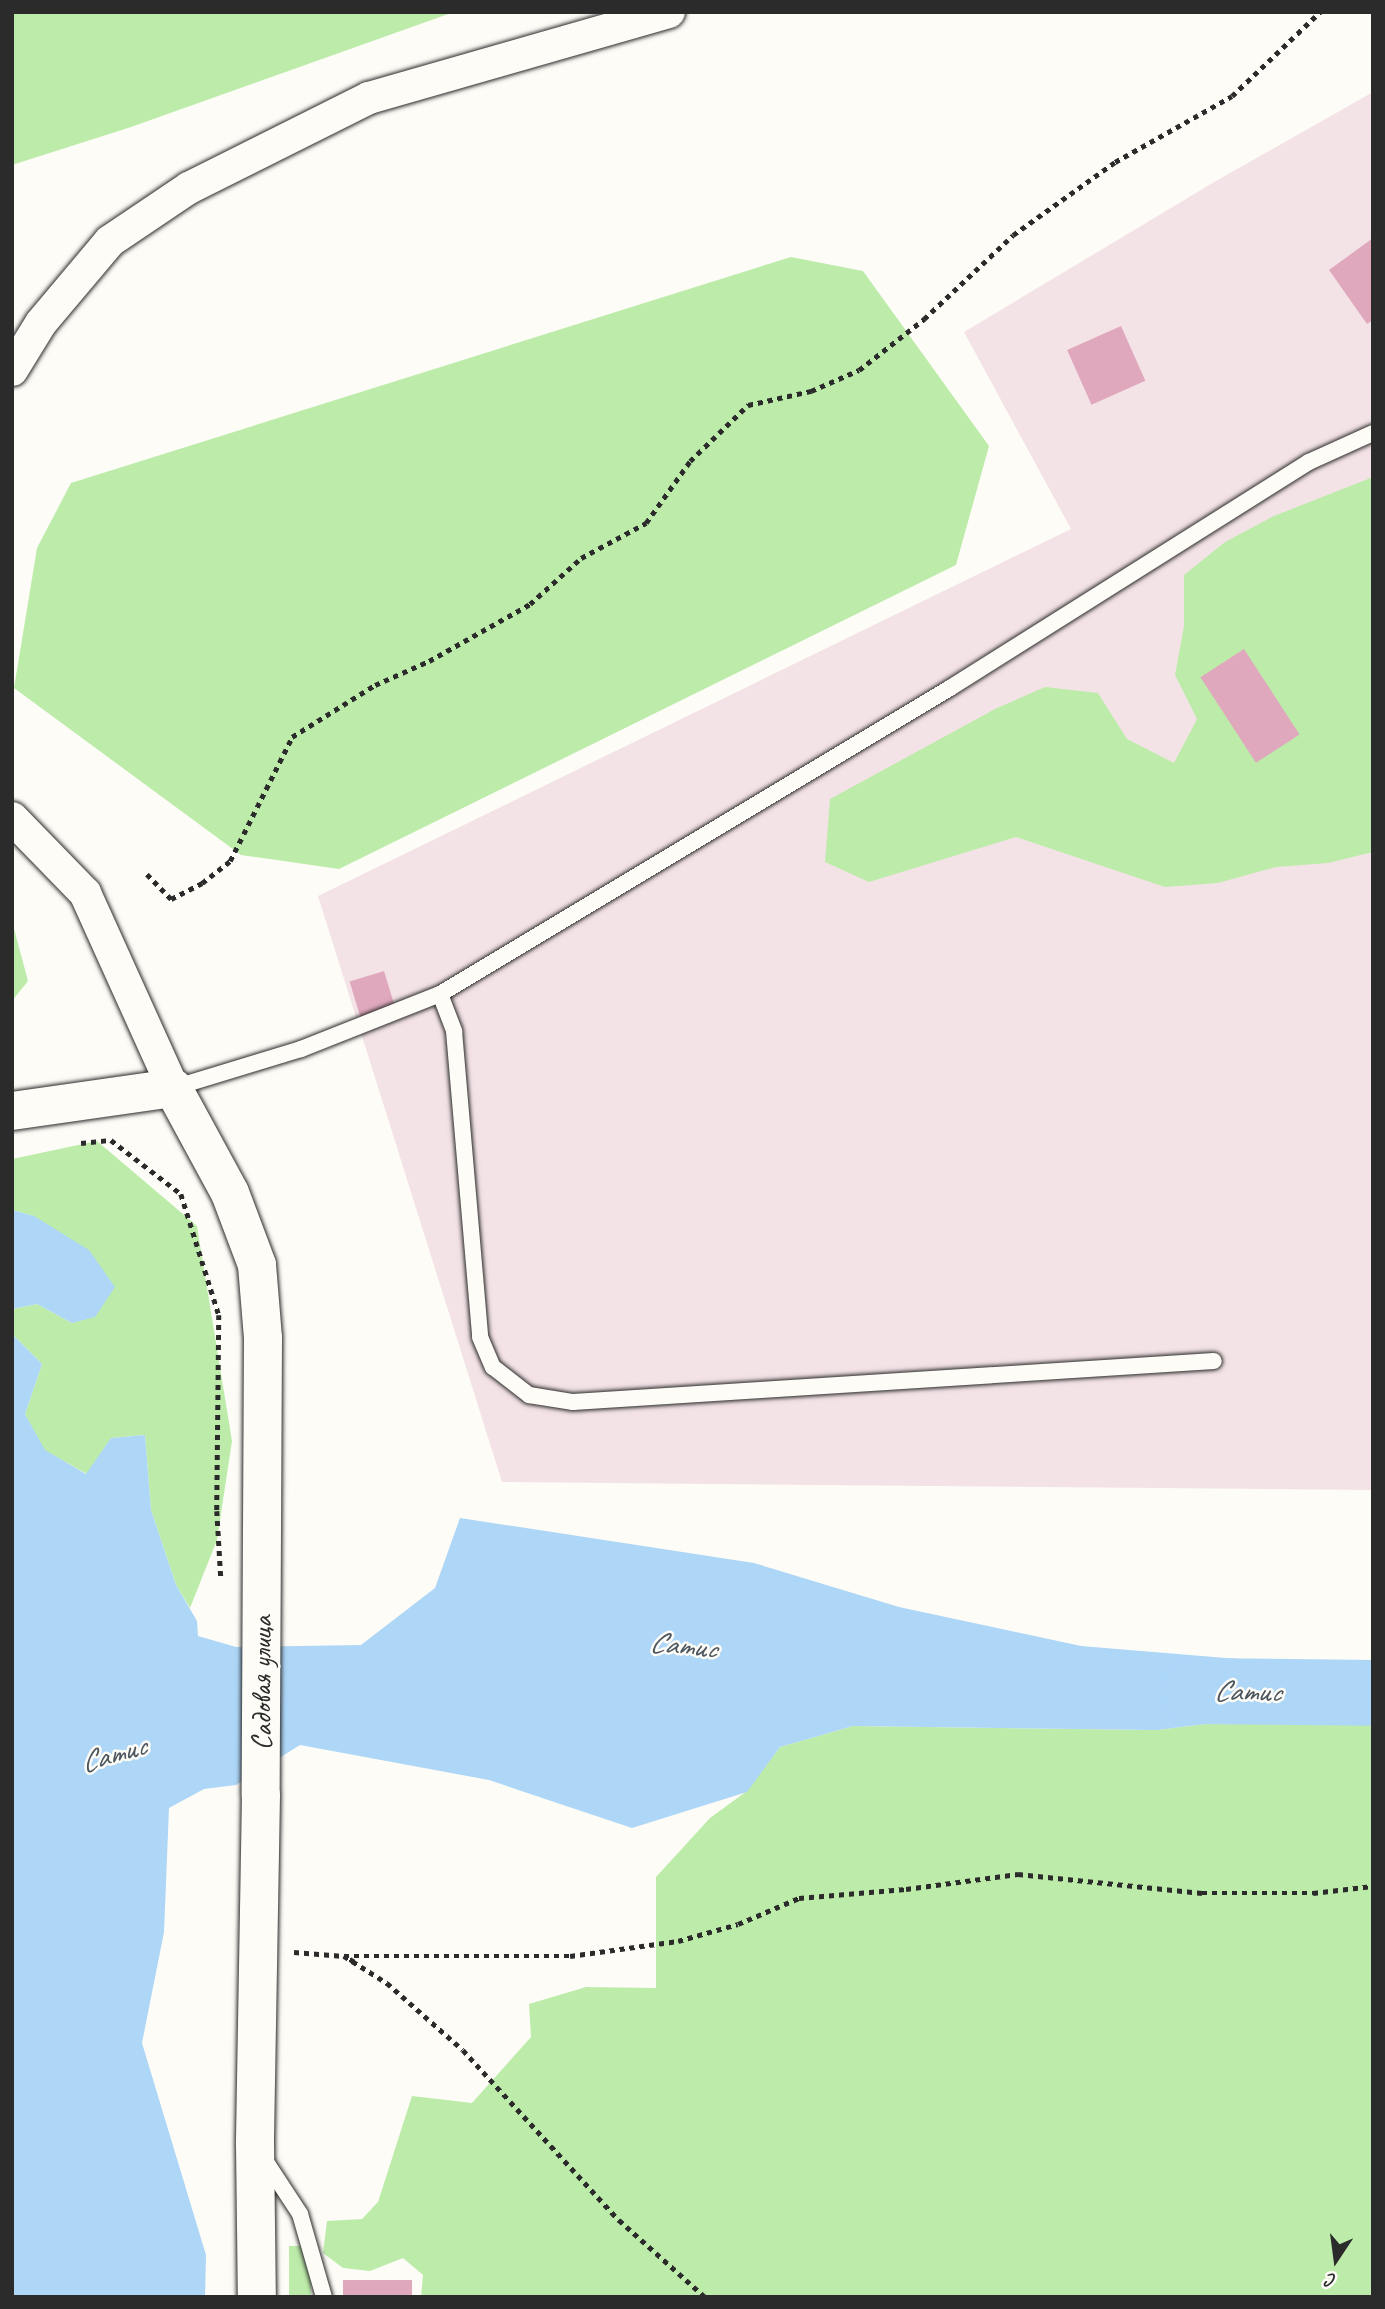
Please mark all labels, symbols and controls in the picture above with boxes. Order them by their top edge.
street label: Садовая улица [245,1615,279,1751]
water label: Сатис [648,1624,718,1666]
water label: Сатис [1213,1672,1281,1710]
water label: Сатис [76,1728,150,1780]
north arrow [1301,2225,1371,2295]
text: С [1324,2268,1339,2293]

